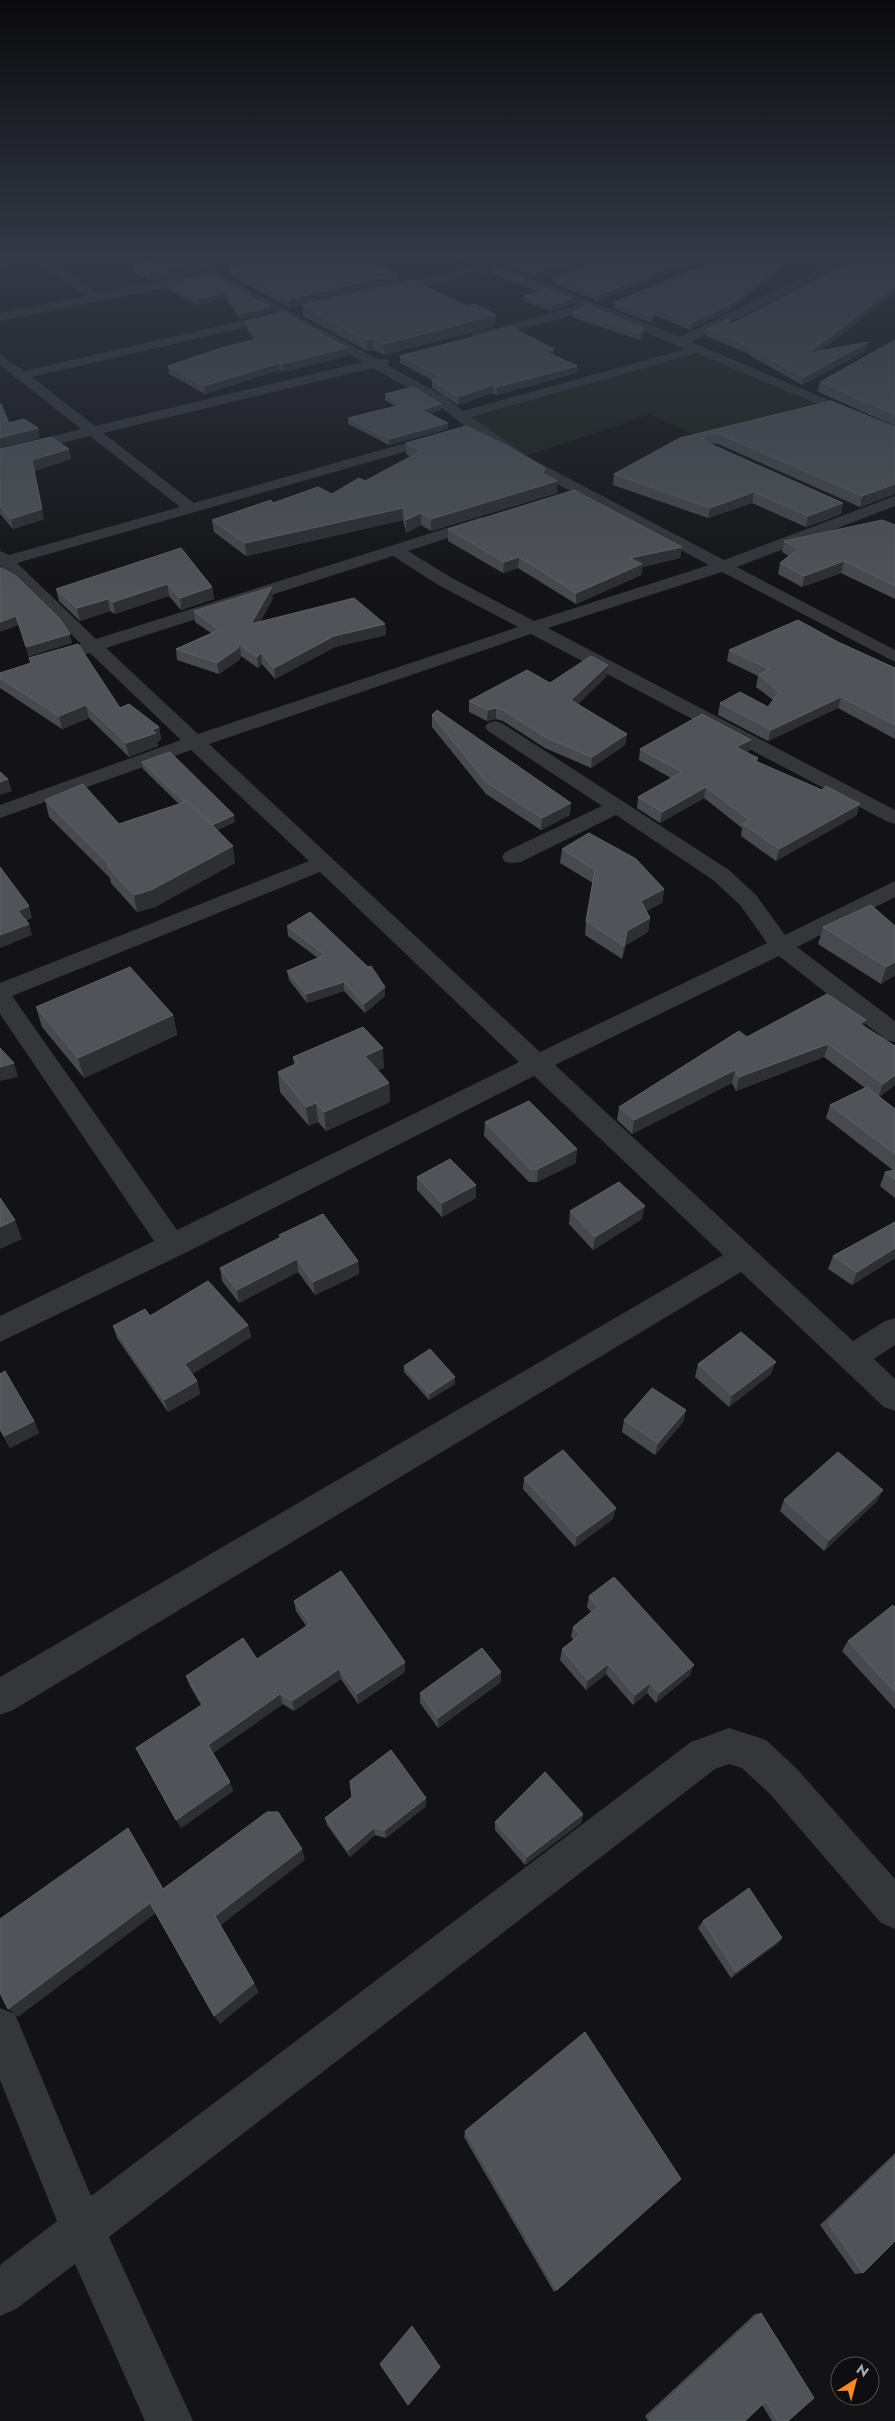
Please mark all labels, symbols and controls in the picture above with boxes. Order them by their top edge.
north arrow [830,2356,880,2406]
text: N [852,2359,873,2382]

